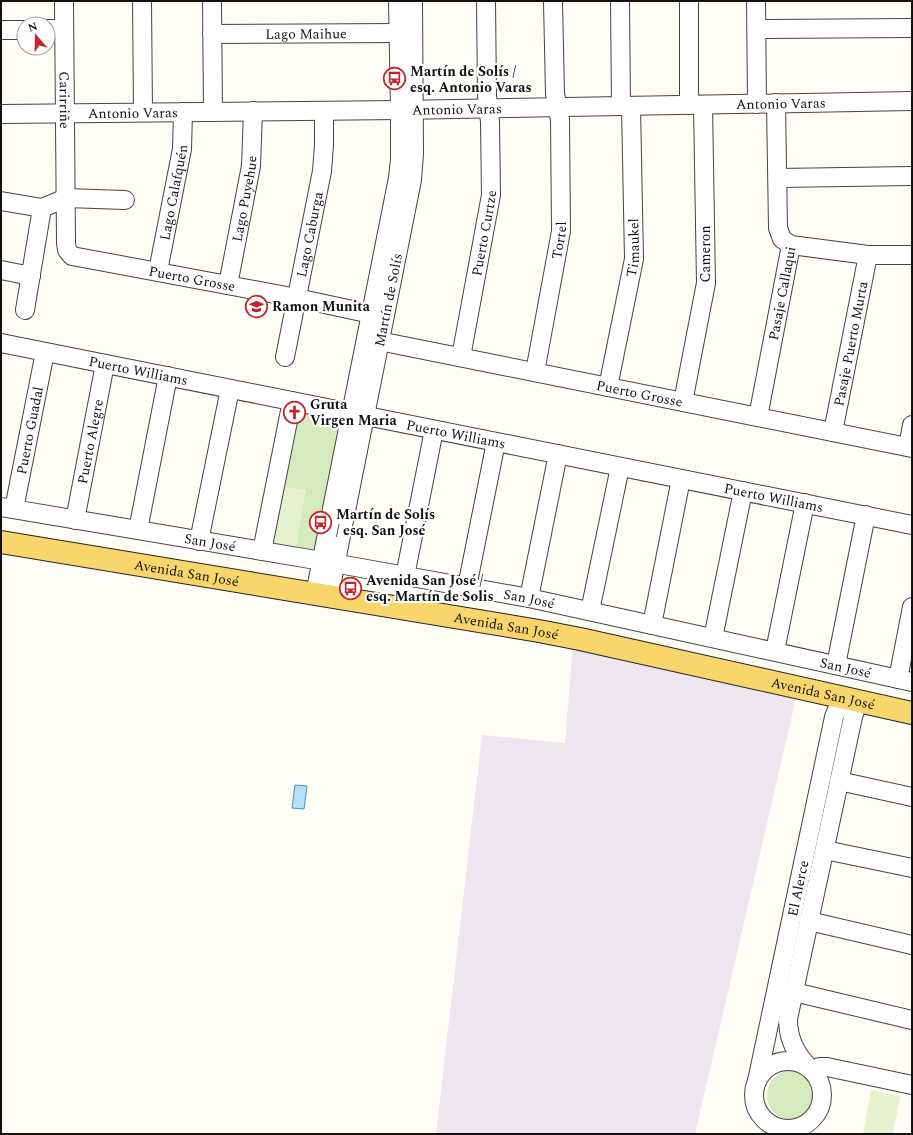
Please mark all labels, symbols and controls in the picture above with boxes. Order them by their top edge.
north arrow [16,16,56,56]
text: N [26,18,40,37]
street label: Lago Maihue [265,23,347,44]
place label: Martín de Solís / esq. Antonio Varas [410,61,532,98]
bus stop icon: Martín de Solís / esq. Antonio Varas [382,66,408,92]
street label: Carirriñe [54,71,76,129]
street label: Antonio Varas [736,92,826,115]
street label: Antonio Varas [412,98,502,120]
street label: Antonio Varas [88,102,178,124]
street label: Lago Calafquén [154,144,193,242]
street label: Lago Puyehue [226,155,262,243]
street label: Lago Caburga [291,190,328,279]
street label: Puerto Curtze [466,190,502,278]
street label: Timaukel [620,218,645,279]
street label: Tortel [546,221,572,261]
street label: Cameron [695,225,716,283]
street label: Pasaje Callaqui [762,245,801,342]
street label: Martín de Solís [369,251,408,348]
street label: Puerto Grosse [147,260,237,297]
street label: Pasaje Puerto Murta [828,279,873,408]
school or university icon: Ramon Munita [243,293,269,319]
place label: Ramon Munita [272,296,371,317]
street label: Puerto Williams [87,350,190,391]
street label: Puerto Grosse [594,374,685,412]
street label: Puerto Guadal [11,385,48,476]
place label: Gruta Virgen Maria [310,394,397,431]
street label: Puerto Alegre [72,397,109,486]
church icon: Gruta Virgen Maria [281,399,307,425]
street label: Puerto Williams [405,414,507,454]
street label: Puerto Williams [722,477,825,518]
place label: Martín de Solís / esq. San José [336,504,435,541]
bus stop icon: Martín de Solís / esq. San José [308,509,334,535]
street label: San José [183,528,238,557]
street label: Avenida San José [132,554,241,592]
place label: Avenida San José / esq. Martín de Solis [366,570,494,607]
bus stop icon: Avenida San José / esq. Martín de Solis [337,575,363,601]
street label: San José [502,583,557,614]
street label: Avenida San José [452,607,561,645]
street label: San José [818,652,873,683]
street label: Avenida San José [769,671,877,715]
street label: El Alerce [782,858,814,918]

